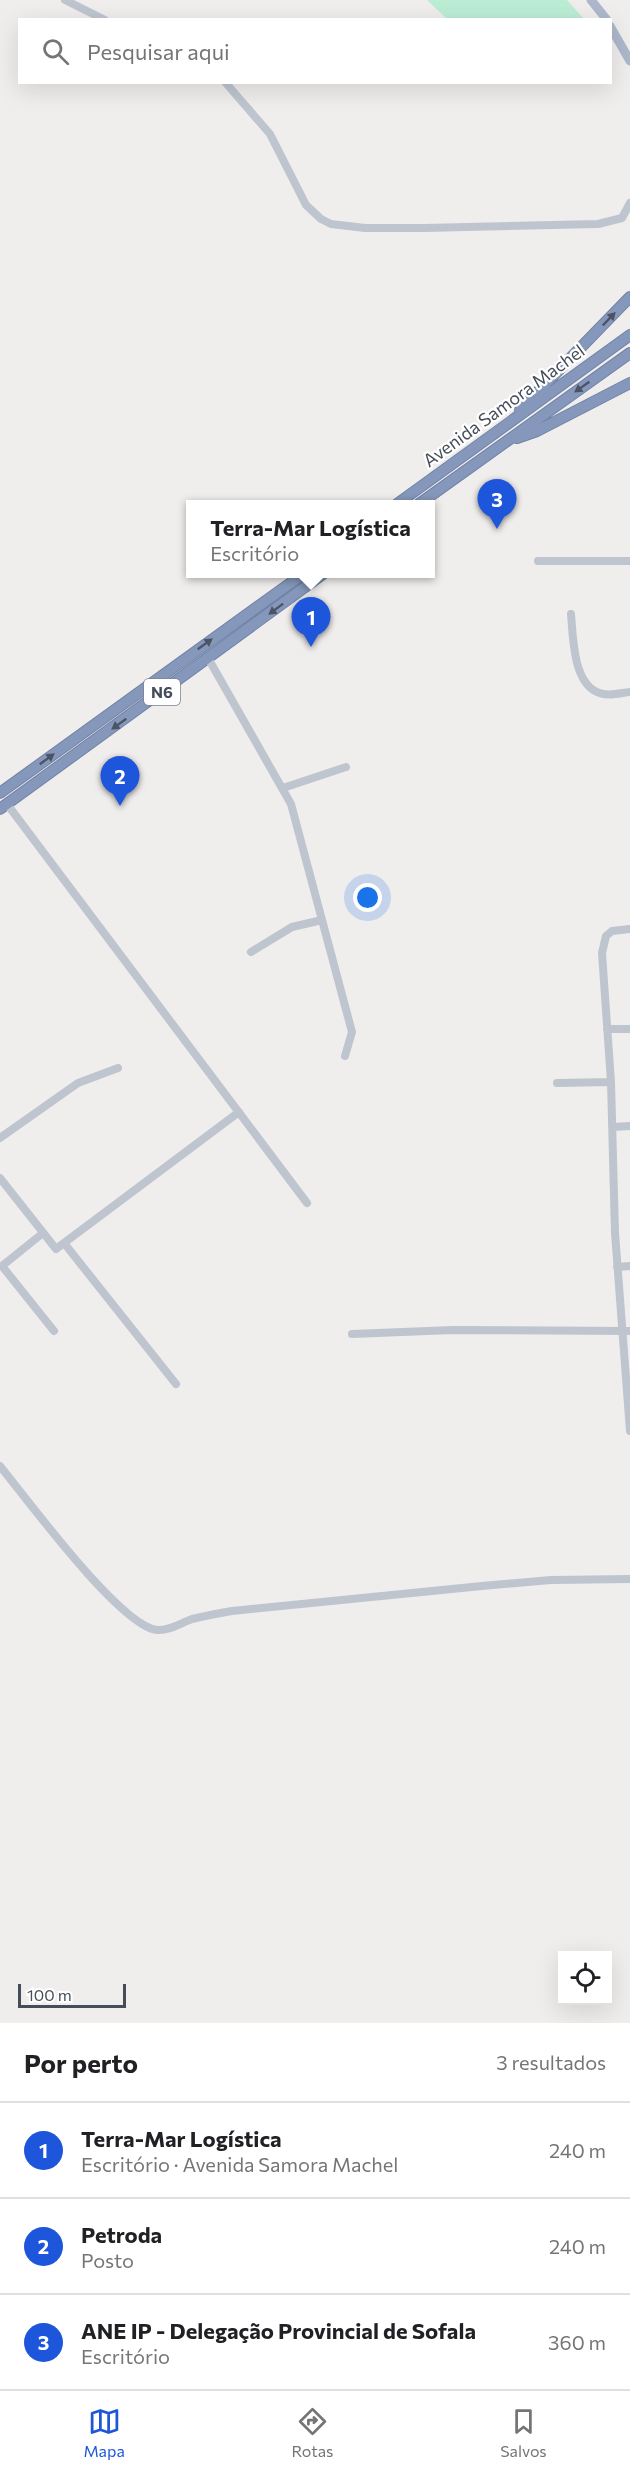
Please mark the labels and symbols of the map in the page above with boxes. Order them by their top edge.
one-way arrow [601,312,615,326]
street label: Avenida Samora Machel [418,339,589,471]
one-way arrow [575,381,591,393]
pin: 3 [478,480,516,529]
pin: 1 [292,598,330,647]
one-way arrow [269,602,284,614]
one-way arrow [198,639,213,651]
road number: N6 [144,679,180,705]
one-way arrow [111,717,126,729]
one-way arrow [39,753,55,765]
pin: 2 [100,756,140,806]
your location [353,883,382,912]
scale bar [18,1981,126,2008]

